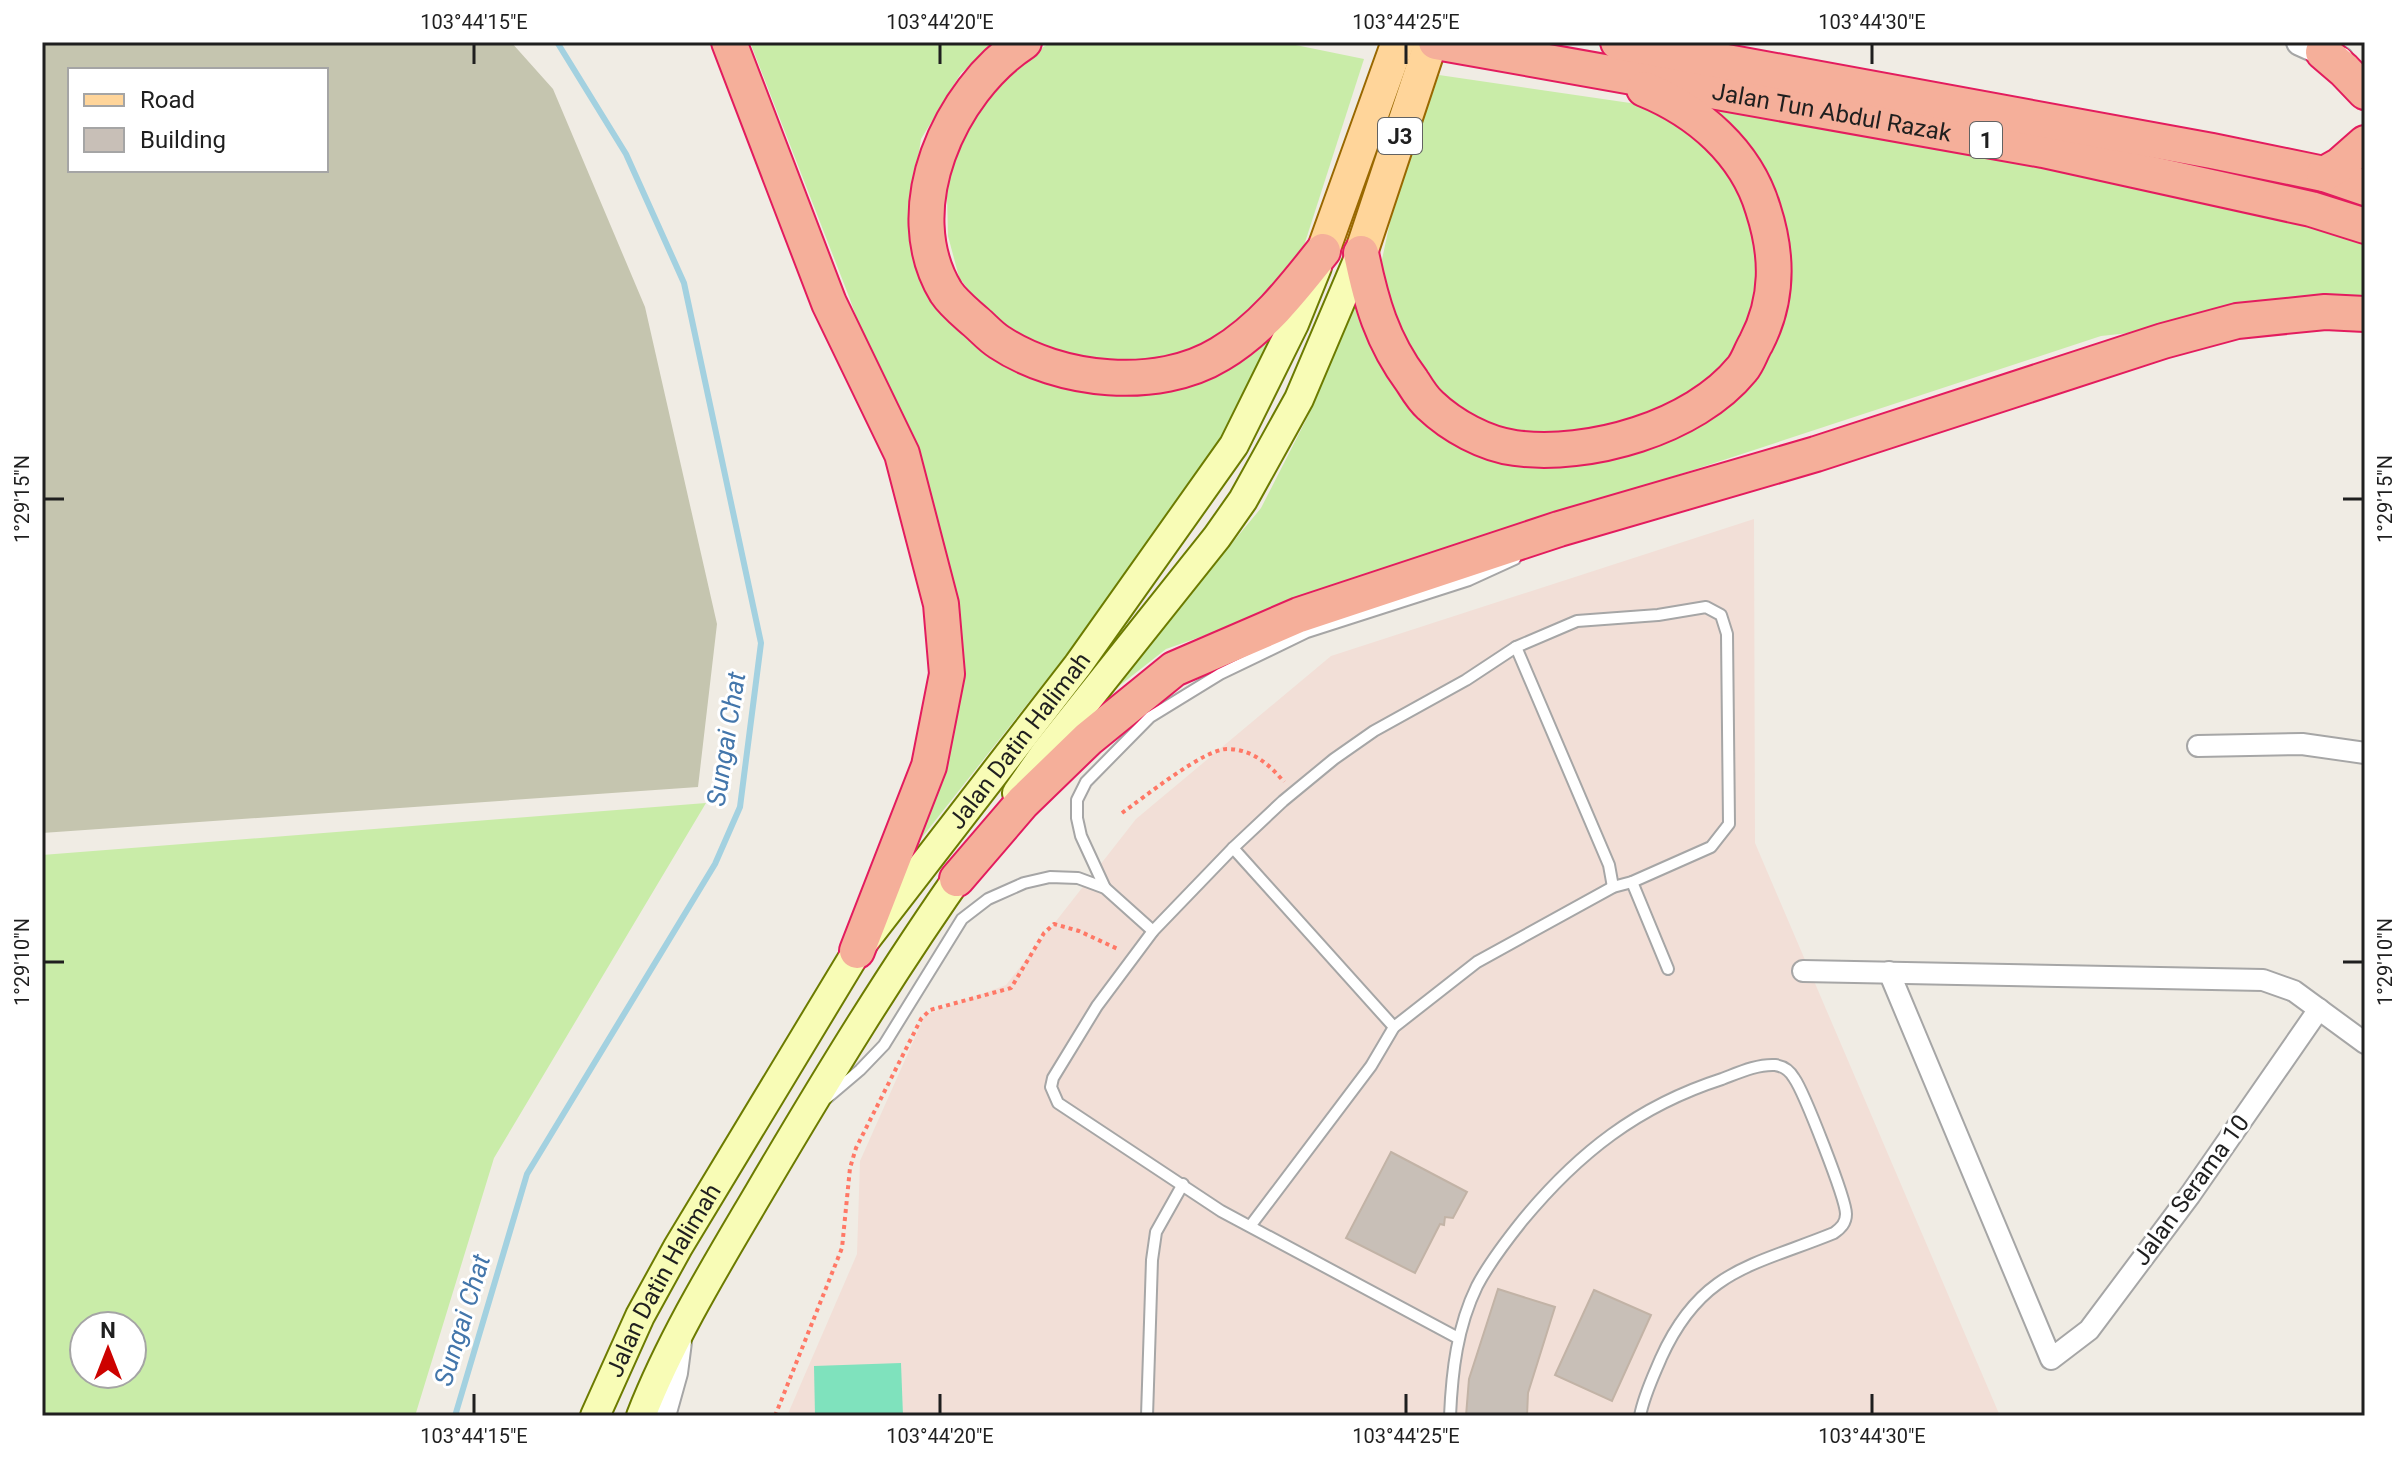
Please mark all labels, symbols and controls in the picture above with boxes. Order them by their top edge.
text: 103°44'15"E [420,10,528,34]
text: 103°44'20"E [886,10,994,34]
text: 103°44'25"E [1352,10,1460,34]
text: 103°44'30"E [1818,10,1926,34]
legend [68,68,328,172]
street label: Jalan Tun Abdul Razak [1710,77,1954,148]
text: Road [140,86,195,114]
road number: J3 [1378,118,1422,154]
road number: 1 [1970,122,2002,158]
text: Building [140,126,226,154]
text: 1°29'15"N [10,455,34,543]
text: 1°29'15"N [2373,455,2397,543]
street label: Jalan Datin Halimah [943,647,1096,835]
water label: Sungai Chat [701,669,752,808]
text: 1°29'10"N [10,918,34,1006]
text: 1°29'10"N [2373,918,2397,1006]
street label: Jalan Serama 10 [2127,1109,2255,1271]
street label: Jalan Datin Halimah [600,1179,727,1381]
water label: Sungai Chat [428,1250,496,1389]
north arrow [68,1310,148,1390]
text: N [100,1318,116,1343]
text: 103°44'15"E [420,1424,528,1448]
text: 103°44'20"E [886,1424,994,1448]
text: 103°44'25"E [1352,1424,1460,1448]
text: 103°44'30"E [1818,1424,1926,1448]

